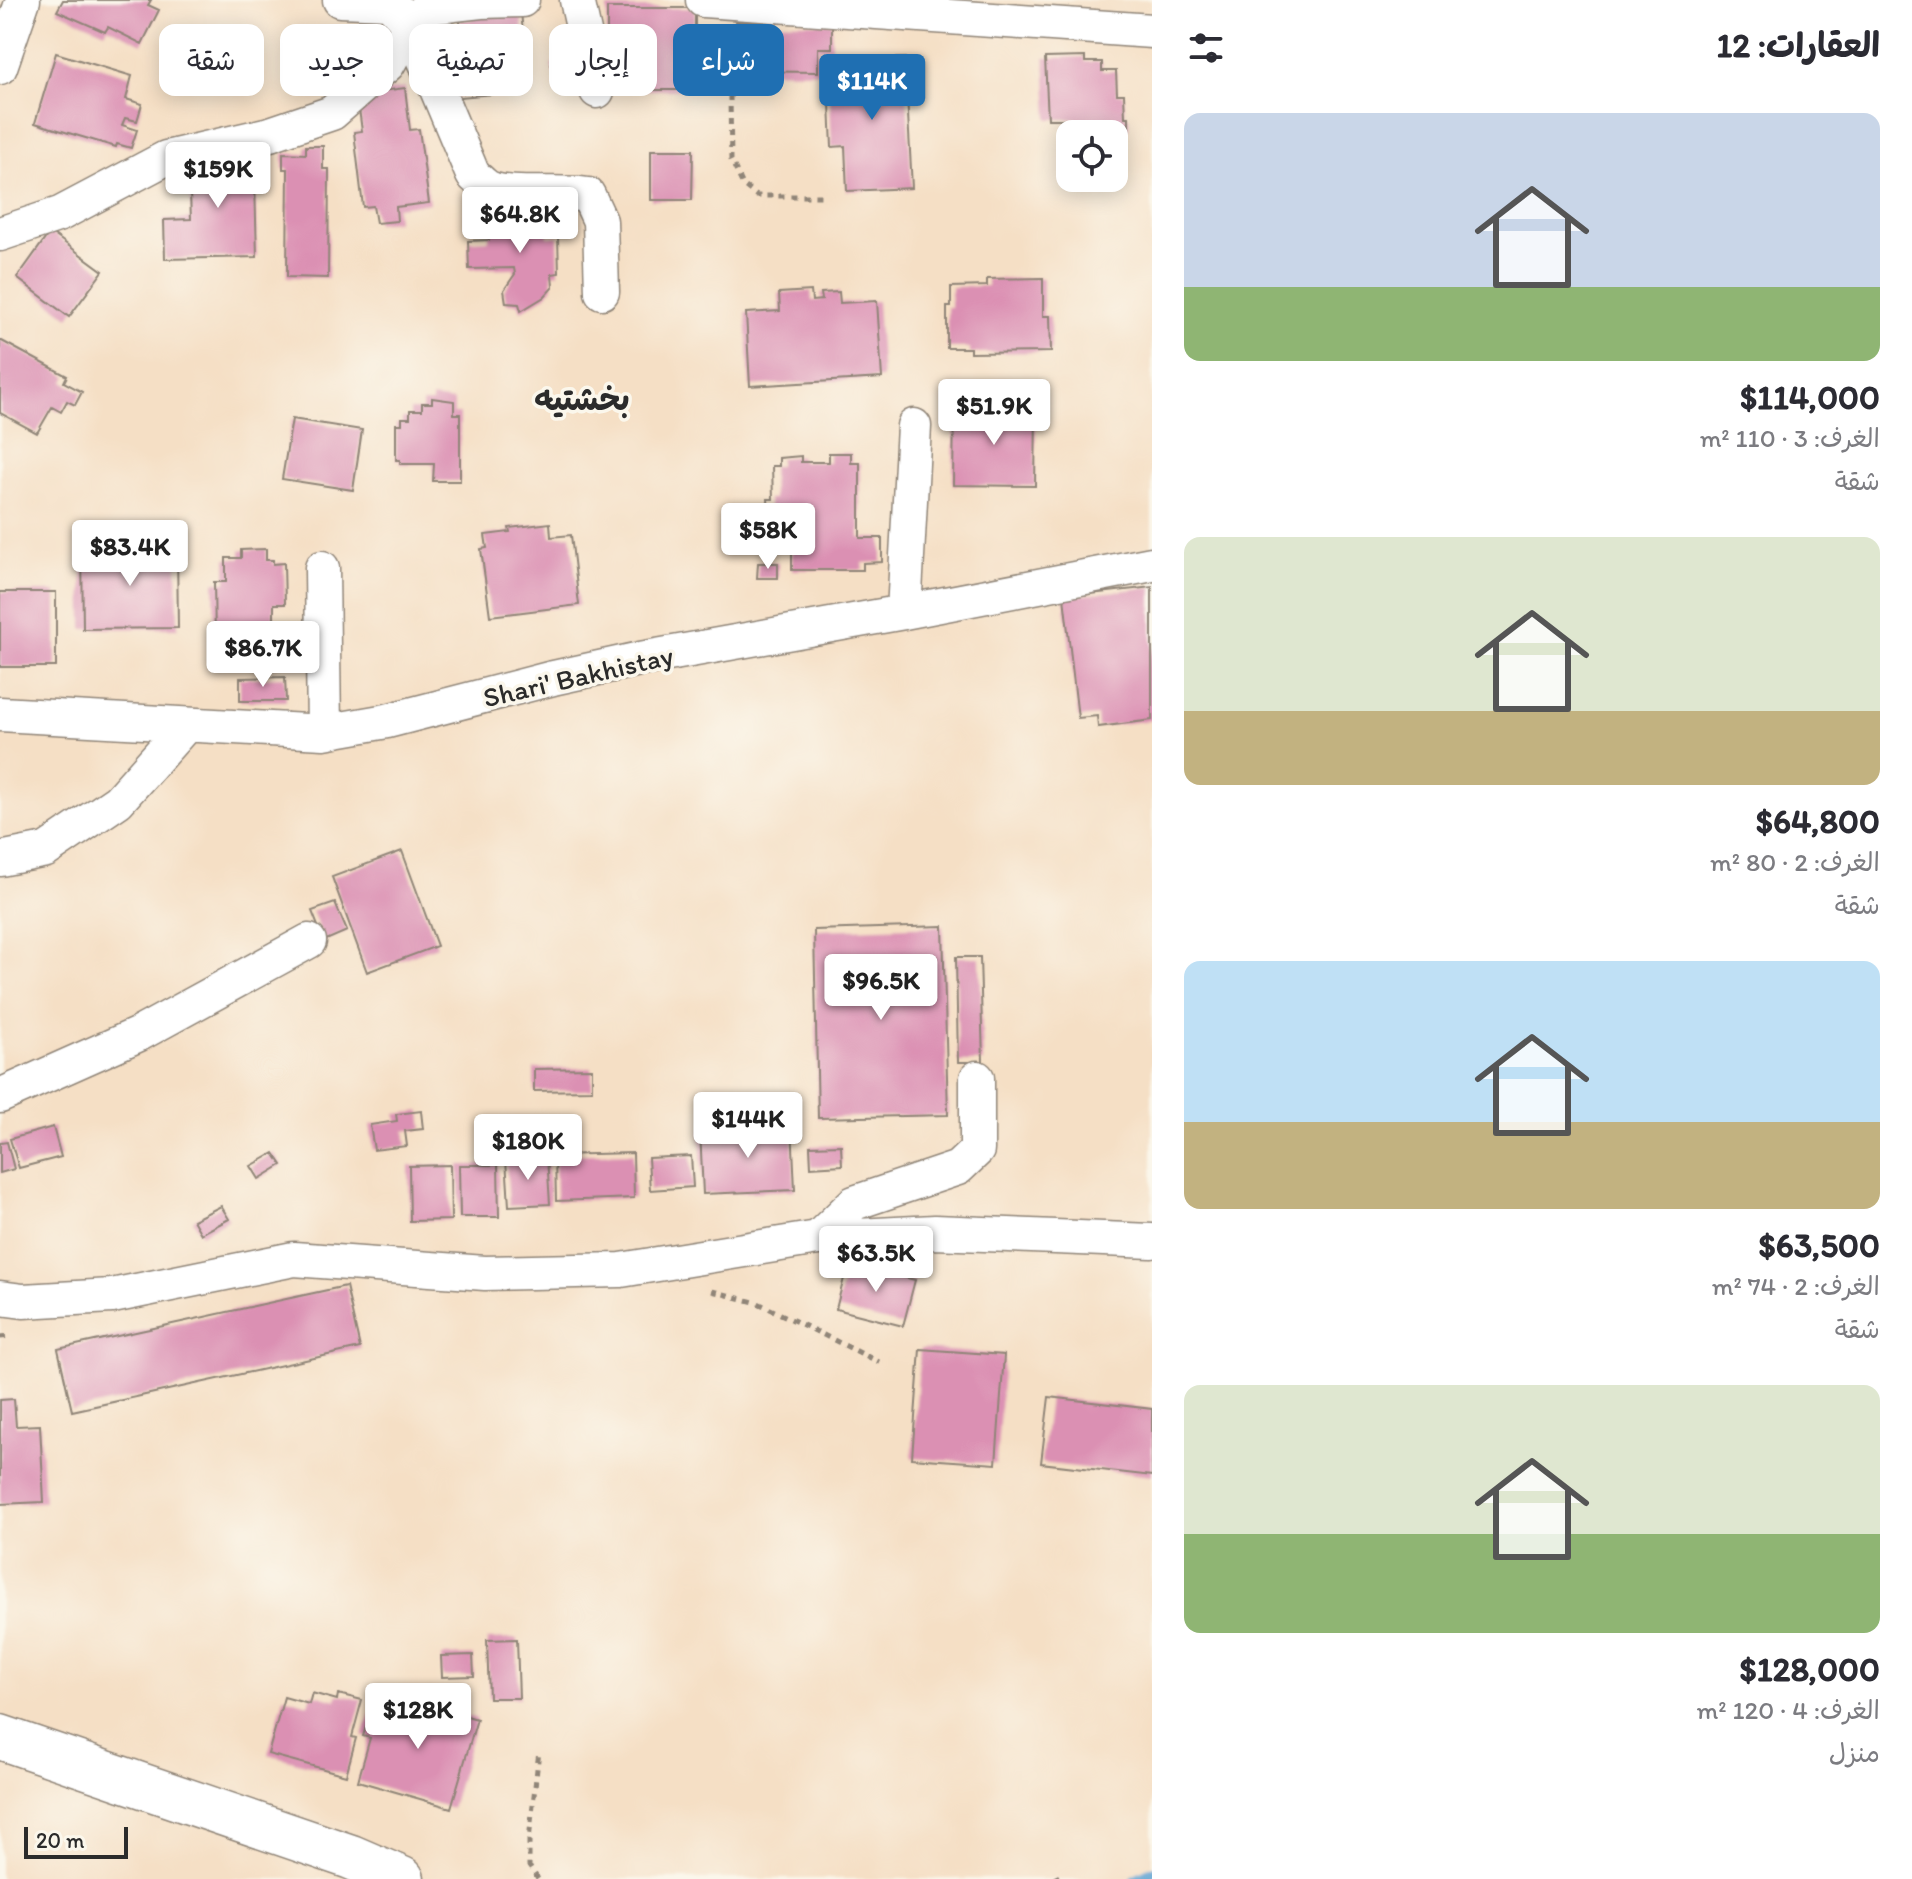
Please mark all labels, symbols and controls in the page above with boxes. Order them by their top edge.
chip: شقة [159,24,264,96]
chip: جديد [280,24,393,96]
chip: تصفية [409,24,533,96]
chip: إيجار [549,24,657,96]
chip: شراء [673,24,784,96]
text: العقارات: 12 [1716,25,1880,66]
icon: filters [1184,26,1228,70]
pin: $114K [816,54,928,122]
text: $114K [837,64,907,96]
map controls [1056,120,1128,192]
button: locate [1056,120,1128,192]
pin: $159K [162,142,274,210]
text: $159K [183,152,253,184]
icon: home [1460,165,1604,309]
pin: $64.8K [455,187,585,255]
text: $64.8K [480,197,560,229]
text: $114,000 [1740,377,1880,418]
pin: $51.9K [929,379,1059,447]
district label: بخشتيه [534,380,630,419]
text: $51.9K [956,389,1032,421]
text: الغرف: 3 · 110 m² [1700,422,1880,454]
text: شقة [1835,465,1880,497]
pin: $58K [721,503,815,571]
text: $58K [739,513,797,545]
pin: $83.4K [65,520,195,588]
text: $83.4K [90,530,170,562]
icon: home [1460,589,1604,733]
pin: $86.7K [198,621,328,689]
text: $86.7K [224,631,302,663]
street label: Shari' Bakhistay [480,638,676,714]
text: $64,800 [1756,801,1880,842]
text: الغرف: 2 · 80 m² [1710,846,1880,878]
text: شقة [1835,889,1880,921]
pin: $96.5K [816,954,946,1022]
text: $96.5K [842,964,920,996]
icon: home [1460,1013,1604,1157]
pin: $144K [692,1092,804,1160]
text: $144K [711,1102,785,1134]
pin: $180K [472,1114,584,1182]
text: $180K [492,1124,564,1156]
text: $63,500 [1758,1225,1880,1266]
pin: $63.5K [811,1226,941,1294]
text: $63.5K [837,1236,915,1268]
text: الغرف: 2 · 74 m² [1712,1270,1880,1302]
text: شقة [1835,1313,1880,1345]
icon: home [1460,1437,1604,1581]
text: $128,000 [1740,1649,1880,1690]
pin: $128K [362,1683,474,1751]
text: $128K [383,1693,453,1725]
text: الغرف: 4 · 120 m² [1697,1694,1880,1726]
text: منزل [1829,1737,1880,1769]
scale bar [24,1823,128,1859]
text: 20 m [36,1827,85,1854]

